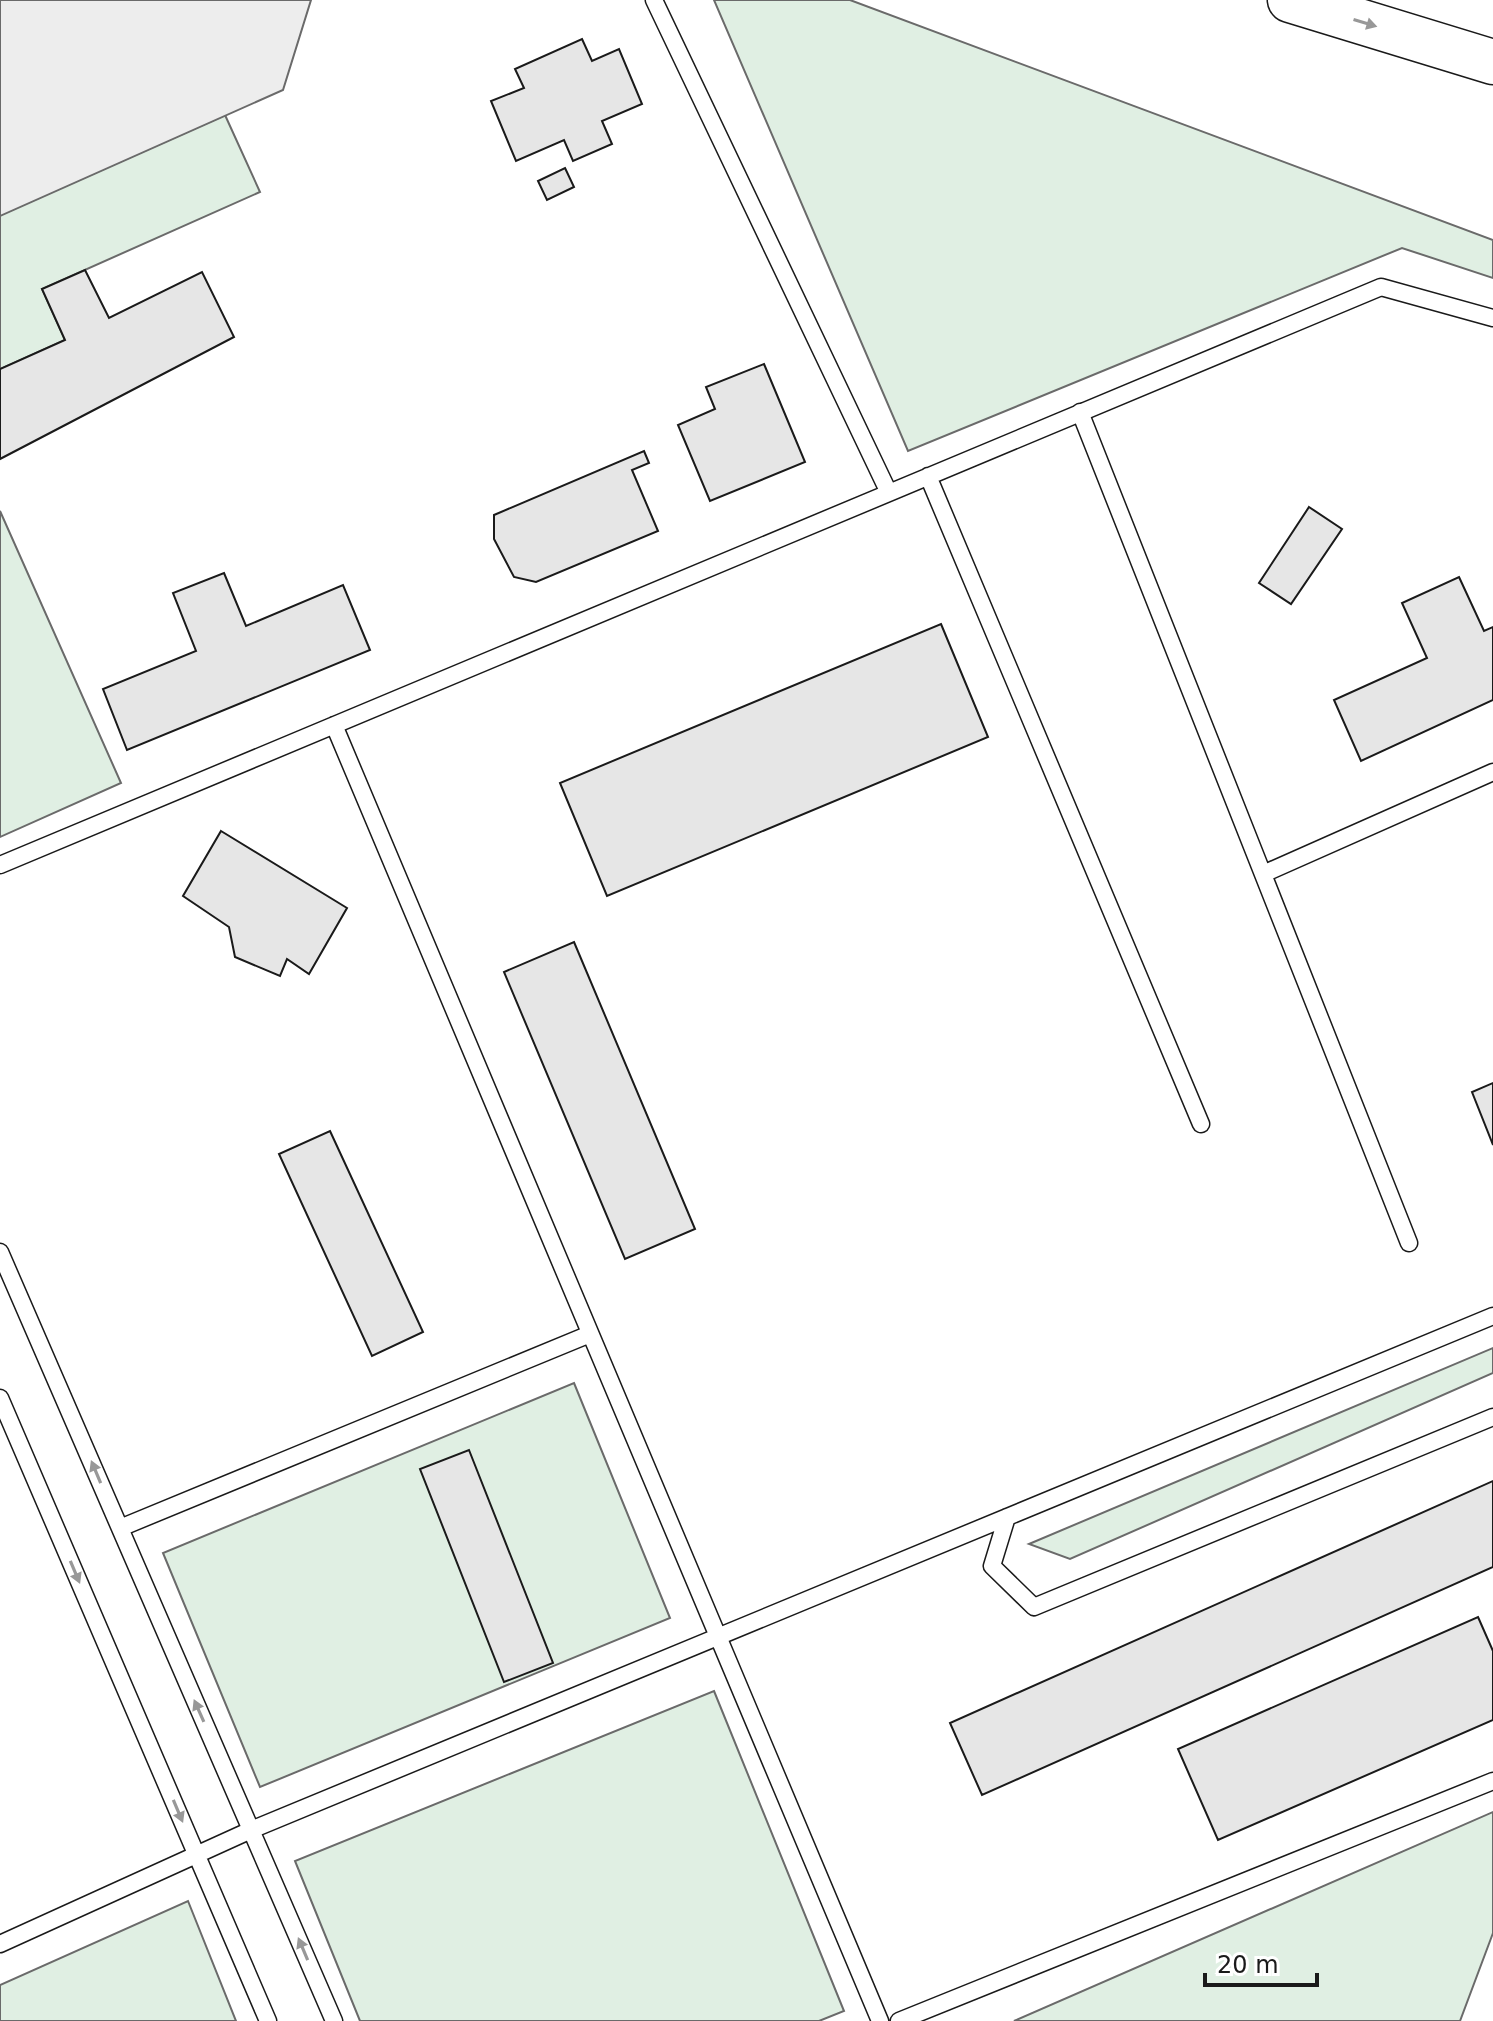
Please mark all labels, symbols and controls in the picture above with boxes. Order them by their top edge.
one-way arrow [1353,17,1377,30]
one-way arrow [89,1461,102,1484]
one-way arrow [69,1560,82,1584]
one-way arrow [193,1699,206,1723]
one-way arrow [171,1799,184,1823]
scale bar [1205,1937,1317,1987]
one-way arrow [296,1938,309,1961]
text: 20 m [1217,1951,1279,1979]

